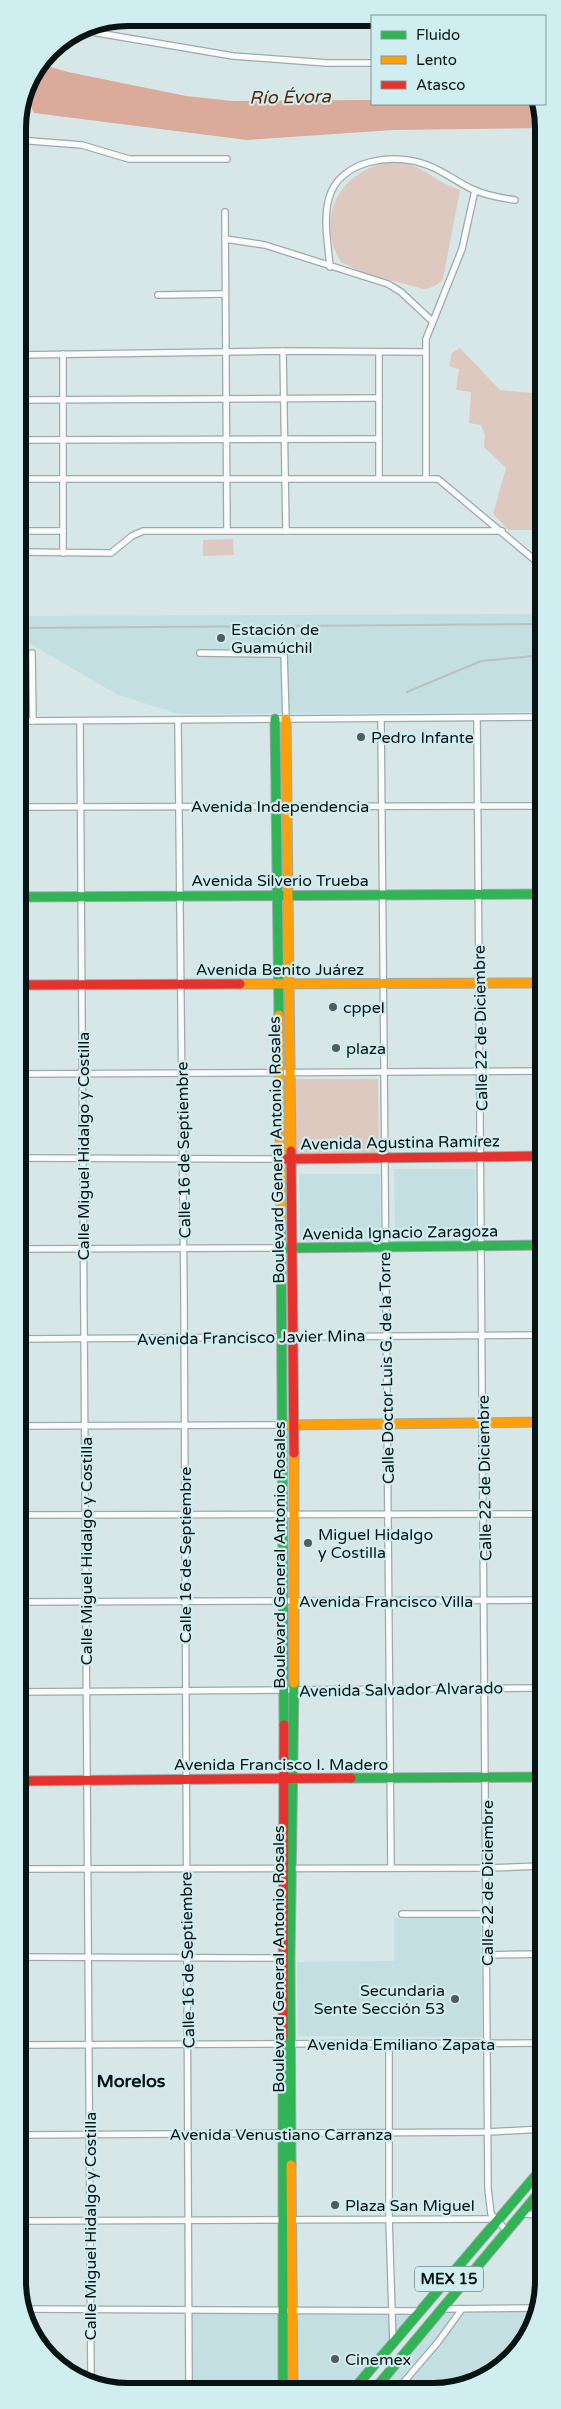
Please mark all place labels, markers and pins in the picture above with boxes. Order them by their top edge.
place label: Estación de Guamúchil [231,620,319,658]
marker: Estación de Guamúchil [215,632,227,644]
place label: Pedro Infante [371,728,474,748]
marker: Pedro Infante [355,731,367,743]
place label: cppel [343,998,385,1018]
marker: cppel [327,1001,339,1013]
place label: plaza [346,1039,386,1059]
marker: plaza [330,1042,342,1054]
place label: Miguel Hidalgo y Costilla [318,1525,433,1563]
marker: Miguel Hidalgo y Costilla [302,1537,314,1549]
place label: Secundaria Sente Sección 53 [314,1981,445,2019]
marker: Secundaria Sente Sección 53 [449,1993,461,2005]
place label: Plaza San Miguel [345,2196,475,2216]
marker: Plaza San Miguel [329,2199,341,2211]
place label: Cinemex [345,2350,411,2370]
marker: Cinemex [329,2353,341,2365]

